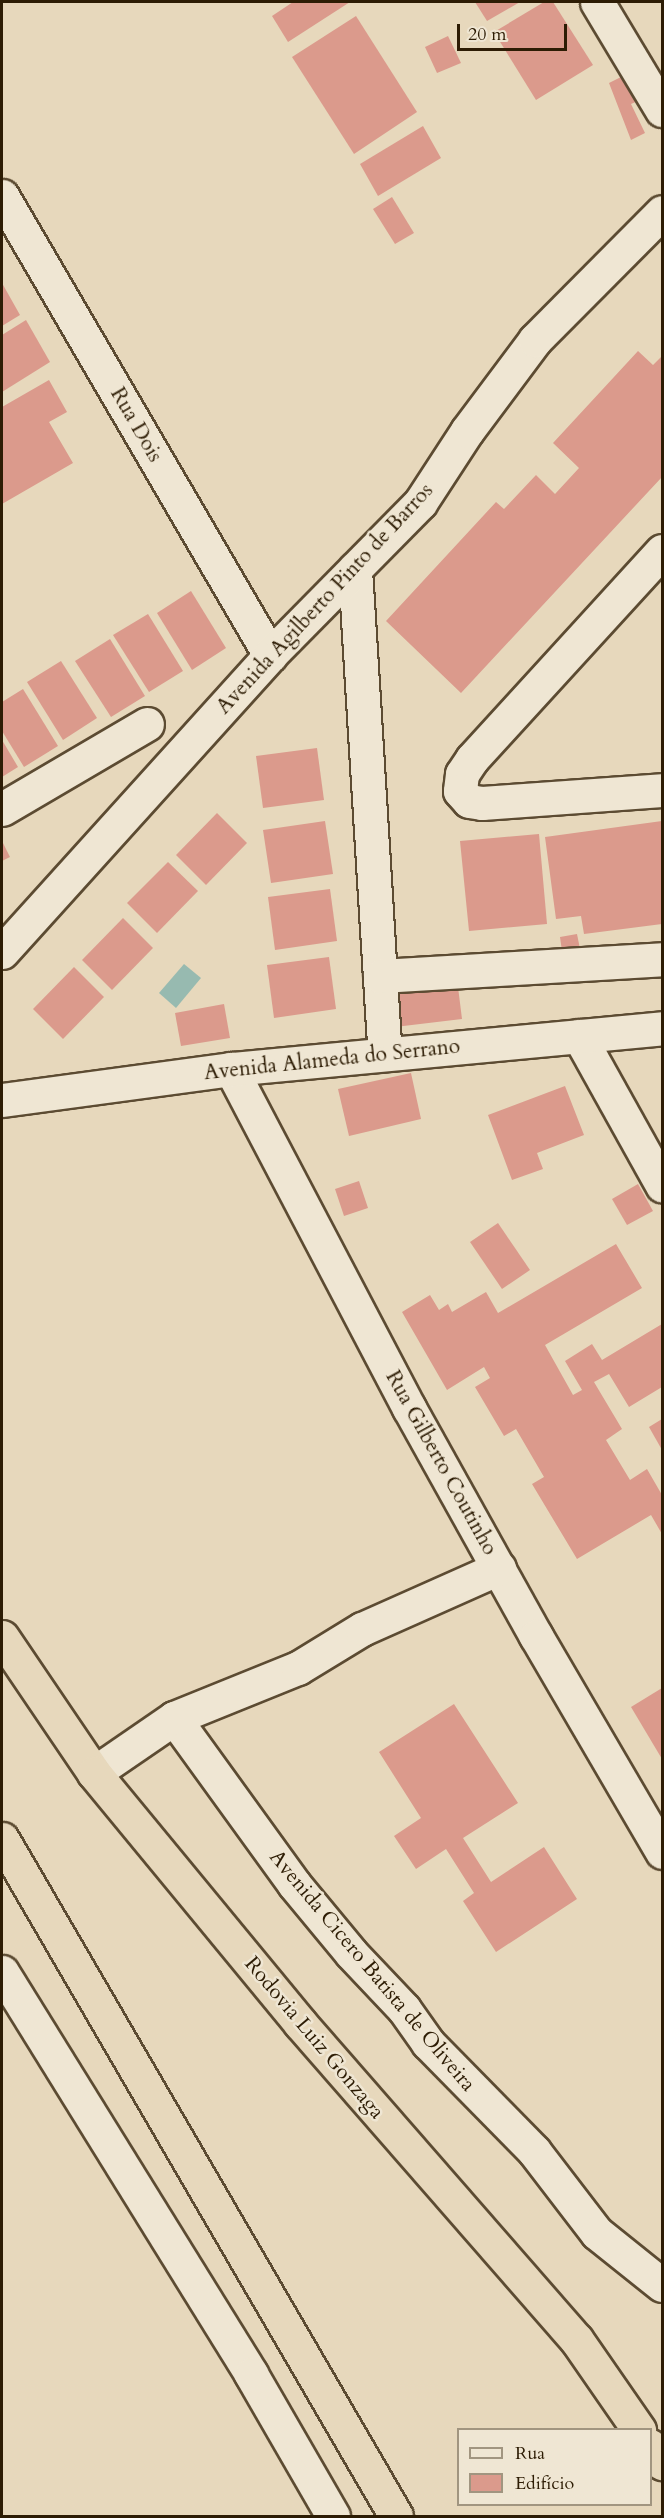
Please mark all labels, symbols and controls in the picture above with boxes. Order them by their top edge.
scale bar [460,12,570,50]
text: 20 m [468,22,507,47]
street label: Rua Dois [105,383,167,467]
street label: Avenida Agilberto Pinto de Barros [211,478,439,720]
street label: Avenida Alameda do Serrano [203,1034,461,1086]
street label: Rua Gilberto Coutinho [380,1366,502,1560]
street label: Avenida Cicero Batista de Oliveira [264,1845,480,2097]
street label: Rodovia Luiz Gonzaga [239,1952,389,2124]
legend [457,2428,652,2506]
text: Rua [515,2441,545,2466]
text: Edifício [515,2471,574,2496]

